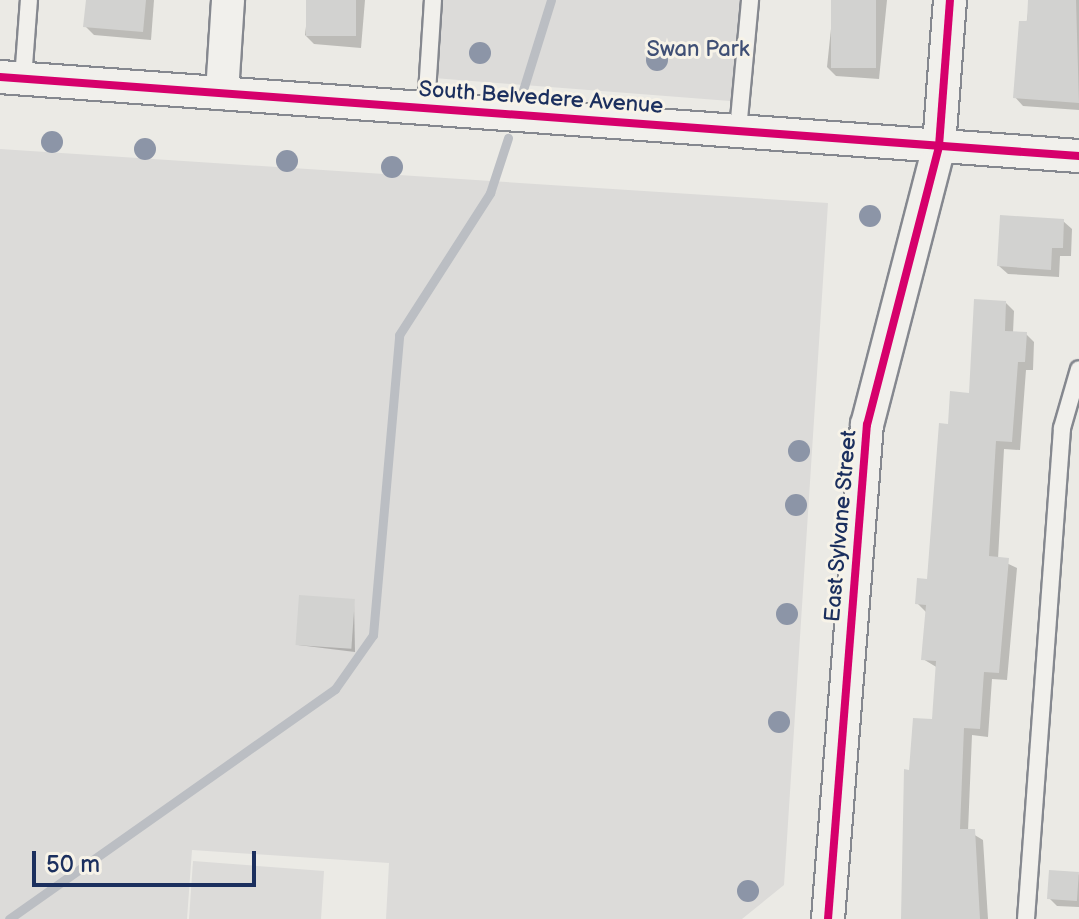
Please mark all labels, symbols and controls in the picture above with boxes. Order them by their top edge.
park label: Swan Park [647,37,749,63]
street label: South Belvedere Avenue [418,76,664,120]
street label: East Sylvane Street [819,429,863,623]
scale bar [36,835,260,885]
text: 50 m [46,850,100,879]

